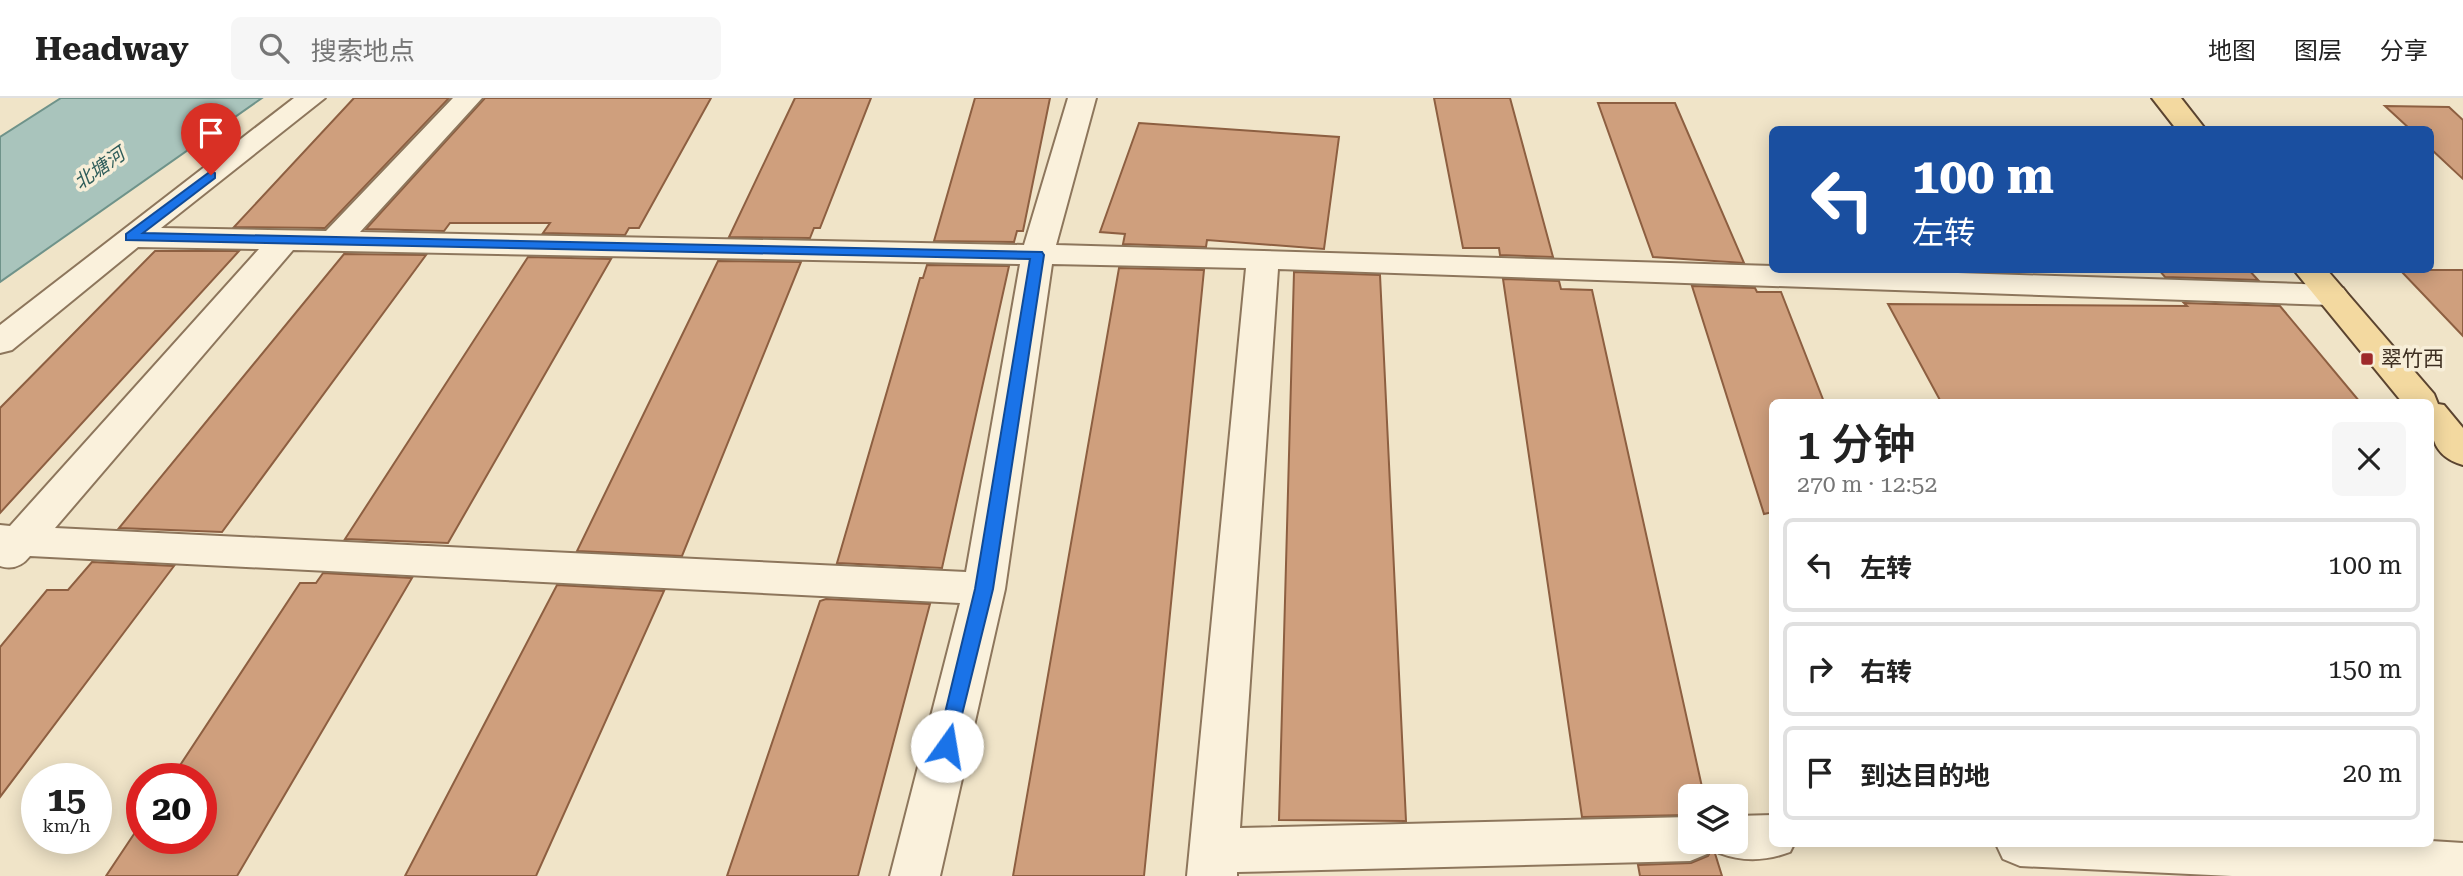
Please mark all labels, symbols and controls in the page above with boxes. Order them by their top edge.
search box [231,17,721,80]
text: Headway [35,29,189,68]
icon: search [255,29,293,67]
text: 搜索地点 [311,36,415,66]
text: 地图 [2208,37,2256,65]
text: 图层 [2294,37,2342,65]
text: 分享 [2380,37,2428,65]
pin [181,103,241,175]
icon: arrive [192,114,230,152]
water label: 北塘河 [69,140,132,194]
text: 100 m [1912,148,2054,205]
icon: left [1797,154,1888,245]
text: 左转 [1912,214,1976,252]
place label: 翠竹西 [2381,347,2444,371]
marker: 翠竹西 [2359,351,2375,367]
text: 1 分钟 [1797,420,1915,469]
button: close [2332,422,2406,496]
text: 270 m · 12:52 [1797,471,1937,498]
icon: left [1801,546,1839,584]
text: 100 m [2328,550,2402,580]
text: 左转 [1860,553,1912,583]
icon: right [1801,650,1839,688]
text: 150 m [2328,654,2402,684]
text: 右转 [1860,657,1912,687]
position arrow [910,709,984,783]
icon: arrive [1801,754,1839,792]
text: 20 m [2343,758,2402,788]
text: 到达目的地 [1860,761,1990,791]
speed limit sign: 20 [126,763,217,854]
text: 15 [47,779,86,820]
map controls [1678,784,1748,854]
button: layers [1678,784,1748,854]
text: km/h [42,815,91,836]

